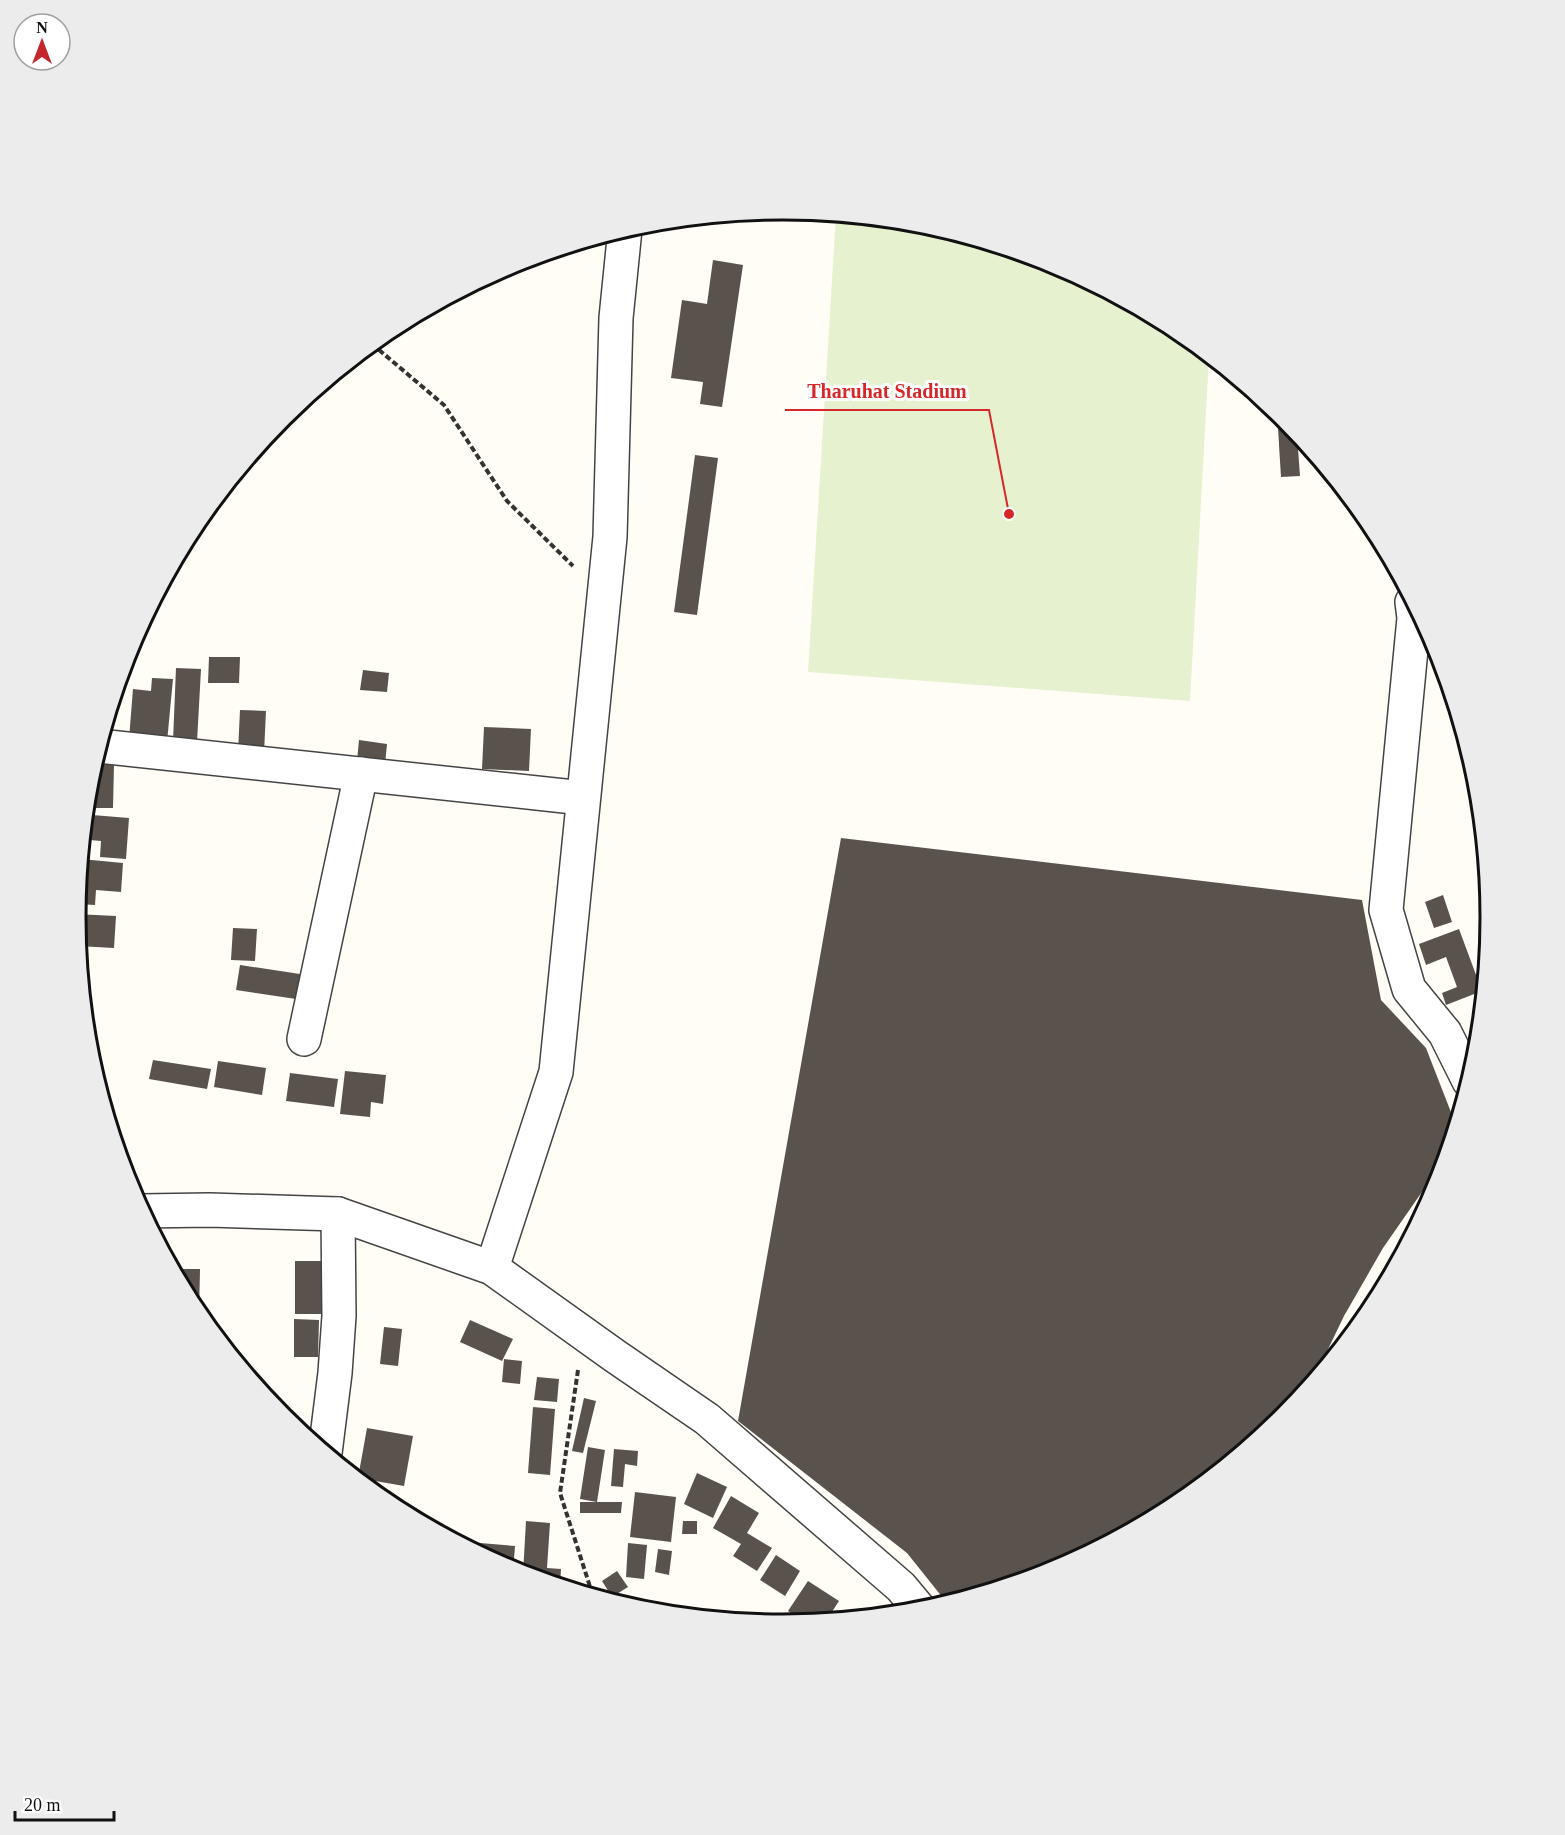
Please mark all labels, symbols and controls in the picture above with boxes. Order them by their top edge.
north arrow [12,12,72,72]
text: N [36,19,48,36]
callout: Tharuhat Stadium [785,372,989,410]
text: Tharuhat Stadium [807,380,967,402]
scale bar [15,1784,114,1822]
text: 20 m [24,1795,61,1815]

